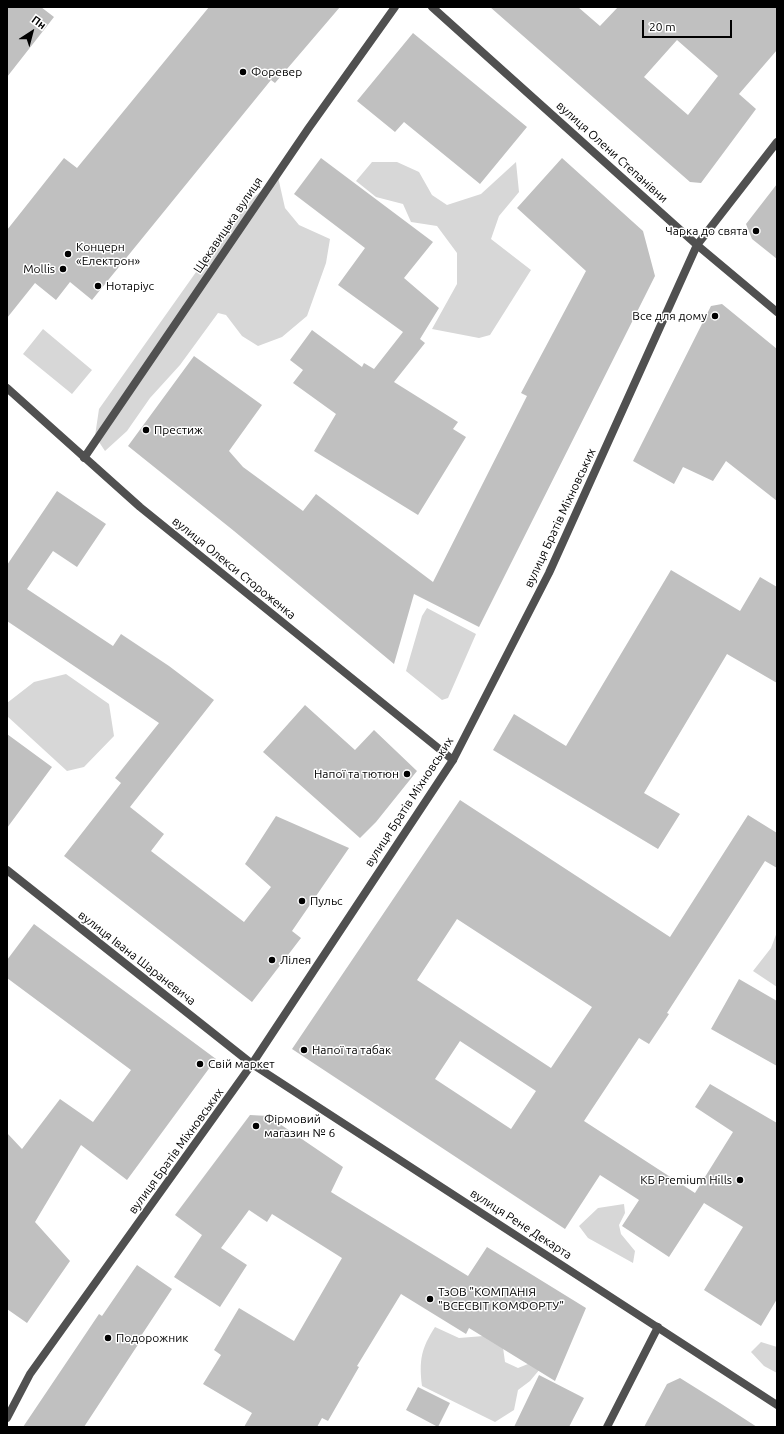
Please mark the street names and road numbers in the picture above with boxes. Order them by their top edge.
street label: вулиця Олени Степанівни [553,98,671,206]
street label: Щекавицька вулиця [191,174,265,276]
street label: вулиця Братів Міхновських [521,446,599,590]
street label: вулиця Олекси Стороженка [169,514,299,622]
street label: вулиця Братів Міхновських [362,734,456,870]
street label: вулиця Івана Шараневича [75,908,199,1008]
street label: вулиця Братів Міхновських [126,1085,226,1217]
street label: вулиця Рене Декарта [467,1186,575,1262]

